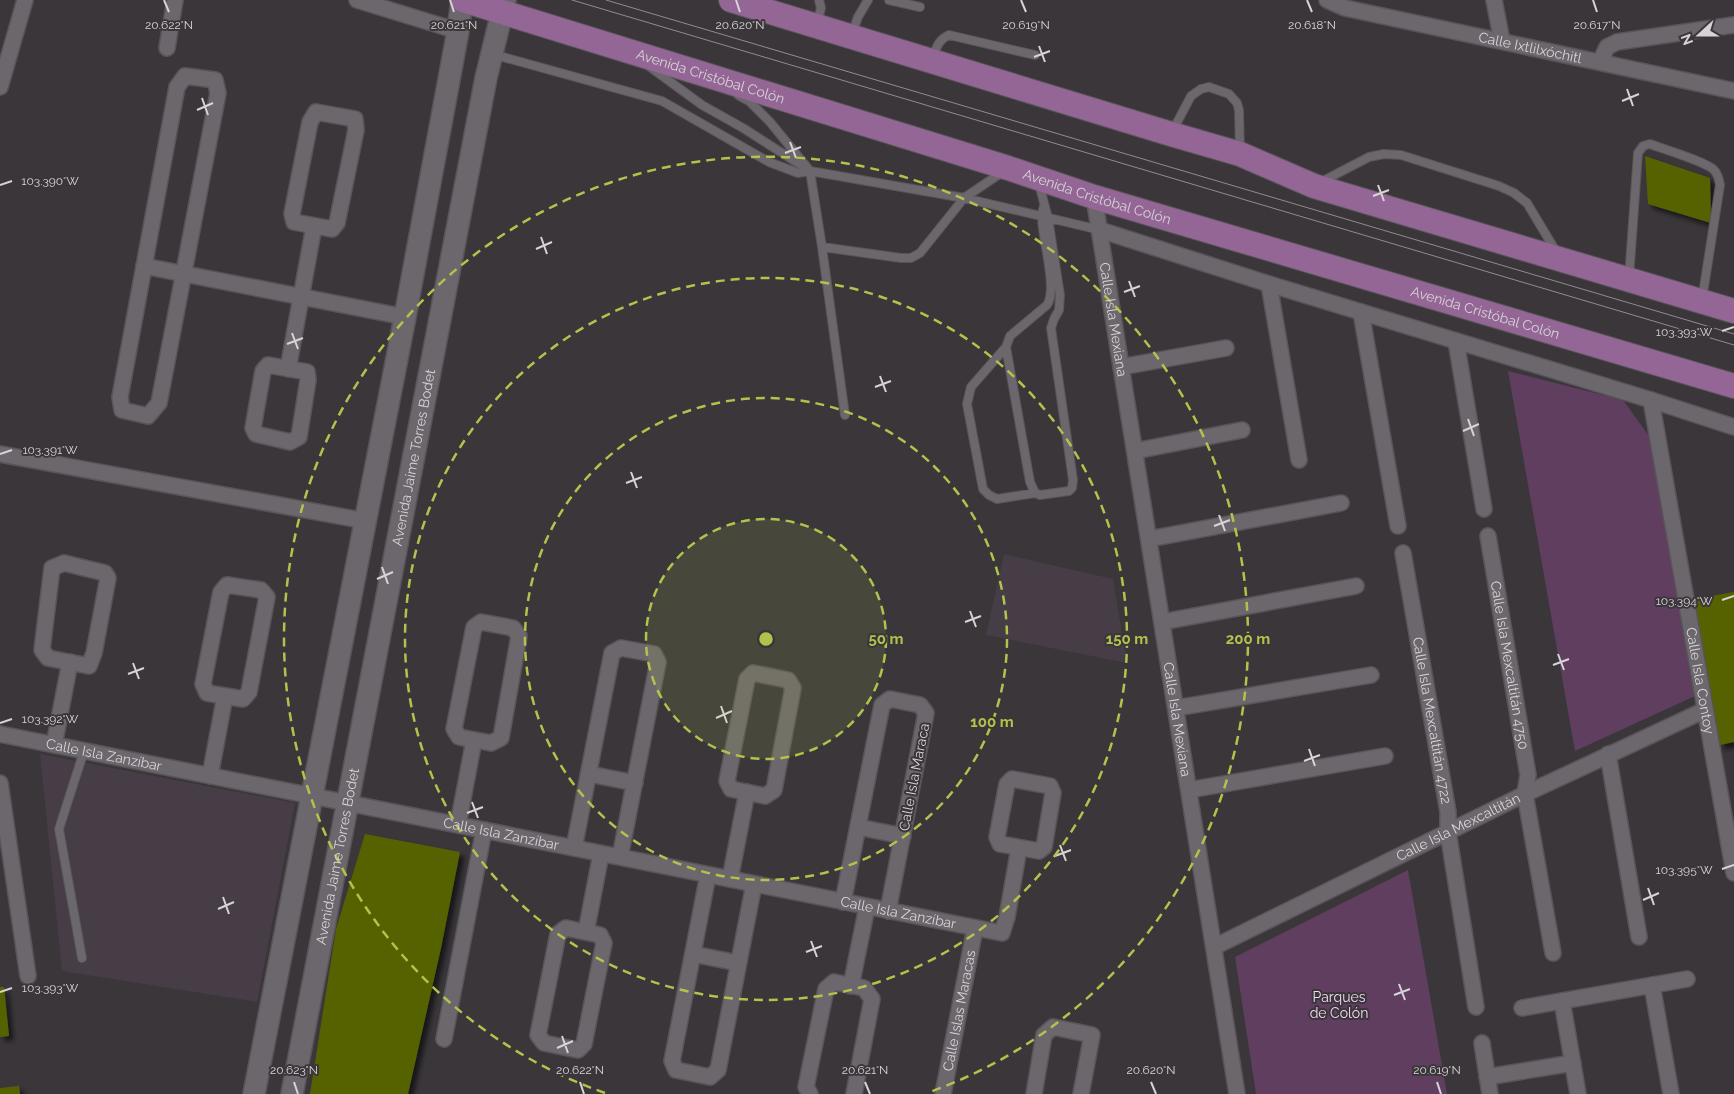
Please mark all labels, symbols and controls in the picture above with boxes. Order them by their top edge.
north arrow [1674,10,1724,60]
text: 20.622°N [145,18,193,32]
text: 20.621°N [431,18,477,32]
text: 20.620°N [716,18,764,32]
text: 20.619°N [1002,18,1050,32]
text: 20.618°N [1288,18,1336,32]
text: 20.617°N [1573,18,1621,32]
street label: Calle Ixtlilxóchitl [1477,29,1583,66]
text: N [1677,32,1696,48]
street label: Avenida Cristóbal Colón [634,46,787,107]
street label: Avenida Cristóbal Colón [1021,166,1173,227]
text: 103.390°W [21,174,79,188]
street label: Calle Isla Mexiana [1097,261,1131,378]
street label: Avenida Cristóbal Colón [1409,283,1562,342]
text: 103.393°W [1656,325,1713,339]
street label: Avenida Jaime Torres Bodet [389,367,438,547]
text: 103.391°W [22,443,78,457]
street label: Calle Isla Mexcaltitán 4750 [1488,580,1532,751]
text: 103.394°W [1656,594,1713,608]
street label: Calle Isla Contoy [1683,626,1718,736]
centre of rings [757,630,775,648]
text: 50 m [868,630,904,648]
text: 150 m [1106,630,1148,648]
text: 200 m [1226,630,1270,648]
street label: Calle Isla Mexcaltitán 4722 [1410,636,1454,805]
street label: Calle Isla Mexiana [1160,661,1194,778]
text: 103.392°W [22,712,79,726]
text: 100 m [970,713,1014,731]
street label: Calle Isla Maraca [896,722,932,832]
street label: Calle Isla Zanzíbar [45,735,163,774]
street label: Avenida Jaime Torres Bodet [313,766,362,946]
street label: Calle Isla Mexcaltitán [1393,790,1523,864]
street label: Calle Isla Zanzíbar [442,814,561,853]
text: 103.395°W [1656,863,1713,877]
street label: Calle Isla Zanzíbar [839,893,958,932]
street label: Calle Islas Maracas [940,948,979,1073]
text: 103.393°W [22,981,79,995]
park label: Parques de Colón [1310,989,1368,1021]
text: 20.623°N [270,1063,318,1077]
text: 20.622°N [556,1063,604,1077]
text: 20.621°N [842,1063,888,1077]
text: 20.620°N [1127,1063,1175,1077]
text: 20.619°N [1413,1063,1461,1077]

